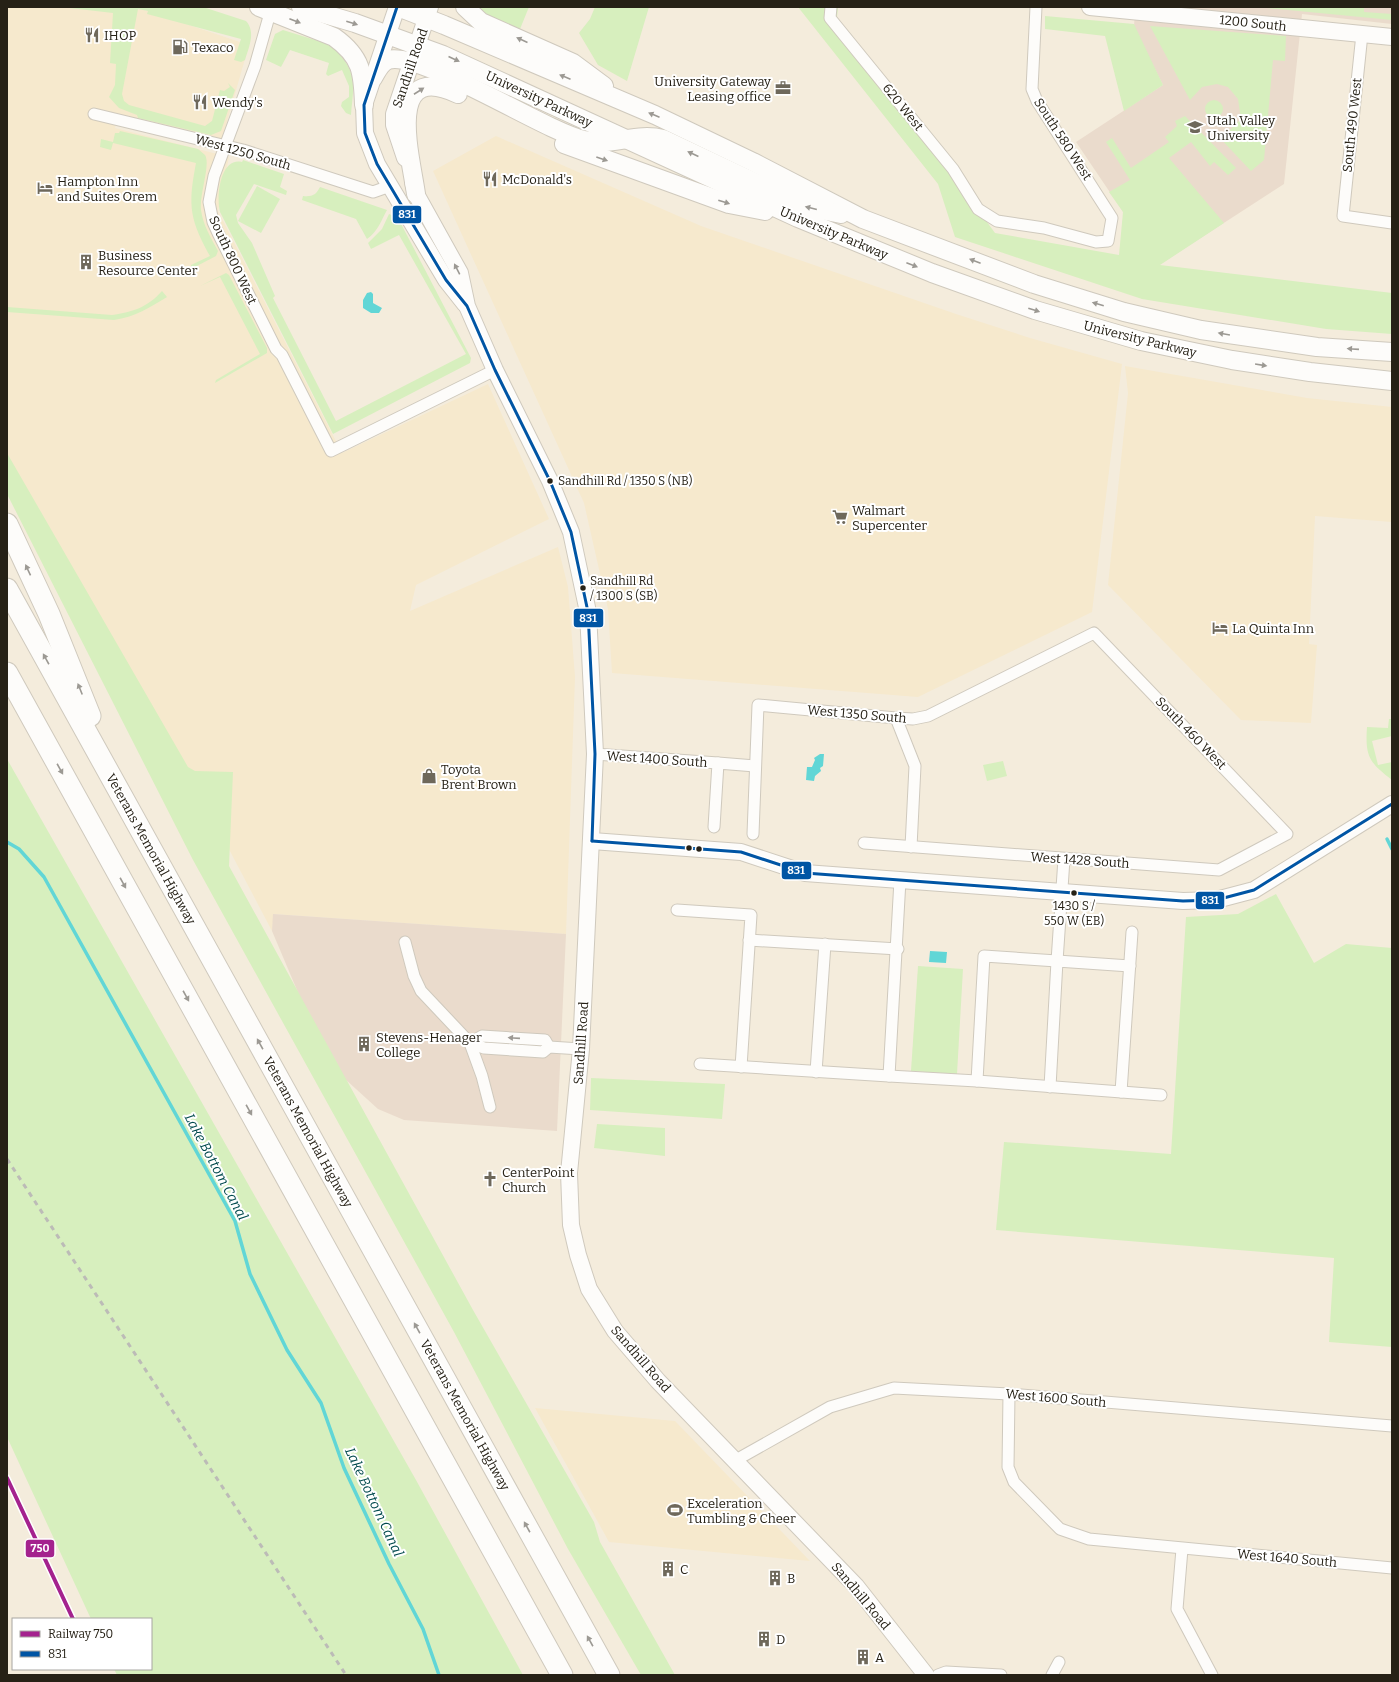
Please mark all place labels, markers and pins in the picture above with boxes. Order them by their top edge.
restaurant icon: IHOP [83,26,101,44]
place label: IHOP [104,28,137,43]
fuel station icon: Texaco [171,38,189,56]
place label: Texaco [192,40,233,55]
place label: University Gateway Leasing office [654,74,771,104]
office icon: University Gateway Leasing office [774,79,792,97]
restaurant icon: Wendy's [191,93,209,111]
place label: Wendy's [212,95,263,110]
place label: Utah Valley University [1207,113,1275,143]
school or university icon: Utah Valley University [1186,118,1204,136]
restaurant icon: McDonald's [481,170,499,188]
place label: McDonald's [502,172,572,187]
place label: Hampton Inn and Suites Orem [57,174,158,204]
hotel icon: Hampton Inn and Suites Orem [36,179,54,197]
place label: Business Resource Center [98,248,198,278]
building icon: Business Resource Center [77,253,95,271]
place label: Sandhill Rd / 1350 S (NB) [558,473,693,488]
marker: Sandhill Rd / 1350 S (NB) [545,476,555,486]
place label: Walmart Supercenter [852,503,927,533]
supermarket icon: Walmart Supercenter [831,508,849,526]
place label: Sandhill Rd / 1300 S (SB) [590,574,658,603]
marker: Sandhill Rd / 1300 S (SB) [578,583,588,593]
hotel icon: La Quinta Inn [1211,619,1229,637]
place label: La Quinta Inn [1232,621,1315,636]
place label: Toyota Brent Brown [441,762,517,792]
shop icon: Toyota Brent Brown [420,767,438,785]
unlabelled marker [684,843,694,853]
unlabelled marker [694,844,704,854]
marker: 1430 S / 550 W (EB) [1069,888,1079,898]
place label: 1430 S / 550 W (EB) [1044,899,1104,928]
place label: Stevens-Henager College [376,1030,482,1060]
building icon: Stevens-Henager College [355,1035,373,1053]
place label: CenterPoint Church [502,1165,575,1195]
church icon: CenterPoint Church [481,1170,499,1188]
place label: Exceleration Tumbling & Cheer [687,1496,796,1526]
sports icon: Exceleration Tumbling & Cheer [666,1501,684,1519]
building icon: C [659,1560,677,1578]
place label: C [680,1562,688,1577]
building icon: B [766,1569,784,1587]
place label: B [787,1571,795,1586]
building icon: D [755,1630,773,1648]
place label: D [776,1632,785,1647]
building icon: A [854,1648,872,1666]
place label: A [875,1650,885,1665]

